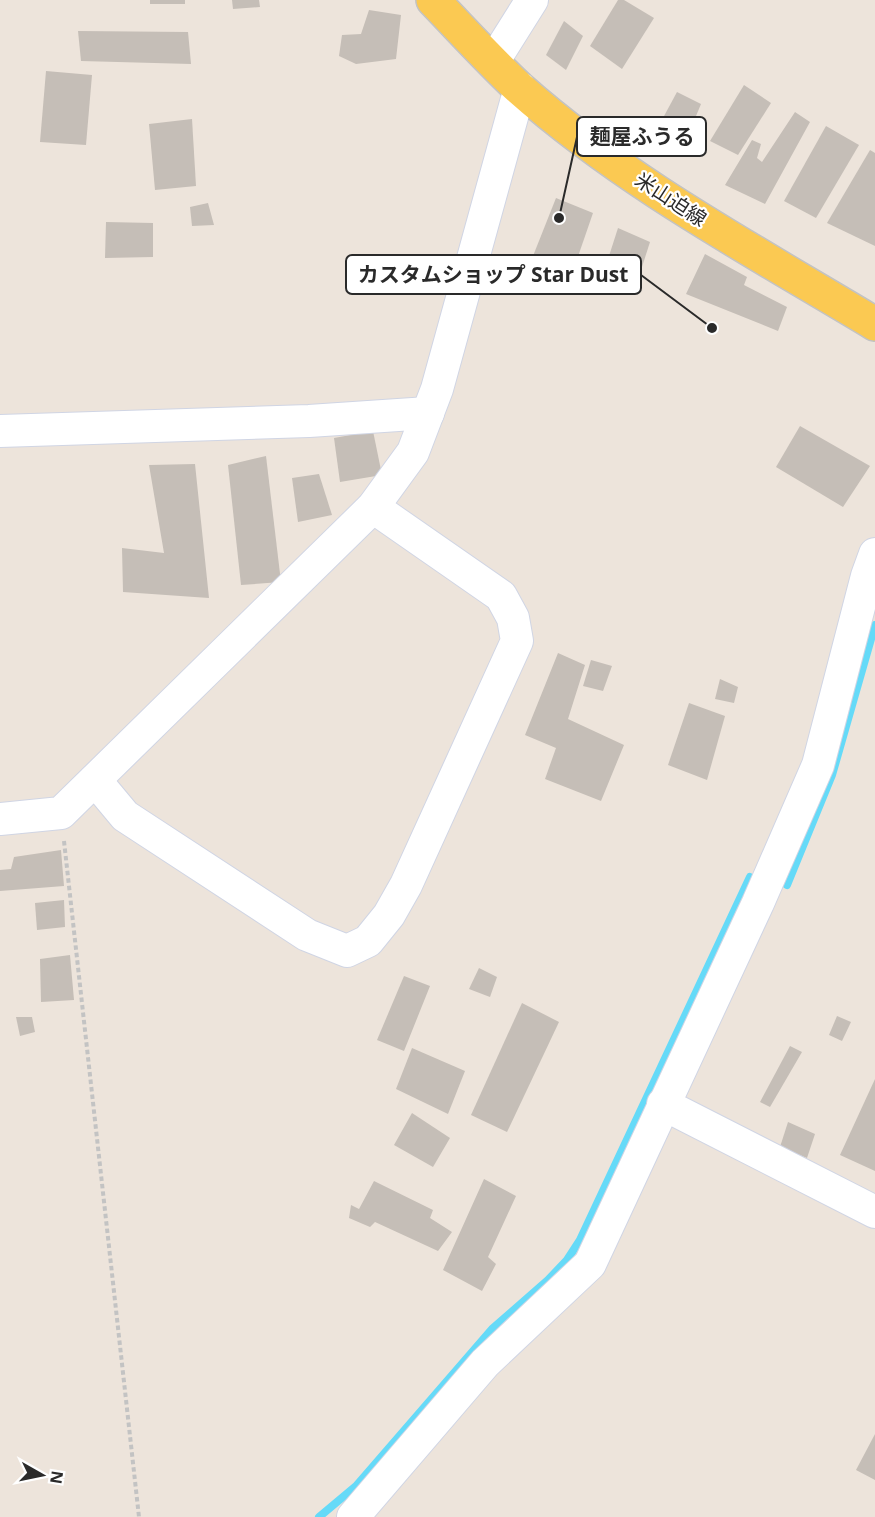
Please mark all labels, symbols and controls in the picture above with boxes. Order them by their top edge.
callout: 麺屋ふうる [577,117,706,156]
text: 麺屋ふうる [590,122,695,150]
street label: 米山迫線 [630,166,712,232]
callout: カスタムショップ Star Dust [346,255,641,294]
text: カスタムショップ Star Dust [358,260,628,288]
north arrow [12,1445,72,1505]
text: N [45,1469,69,1485]

